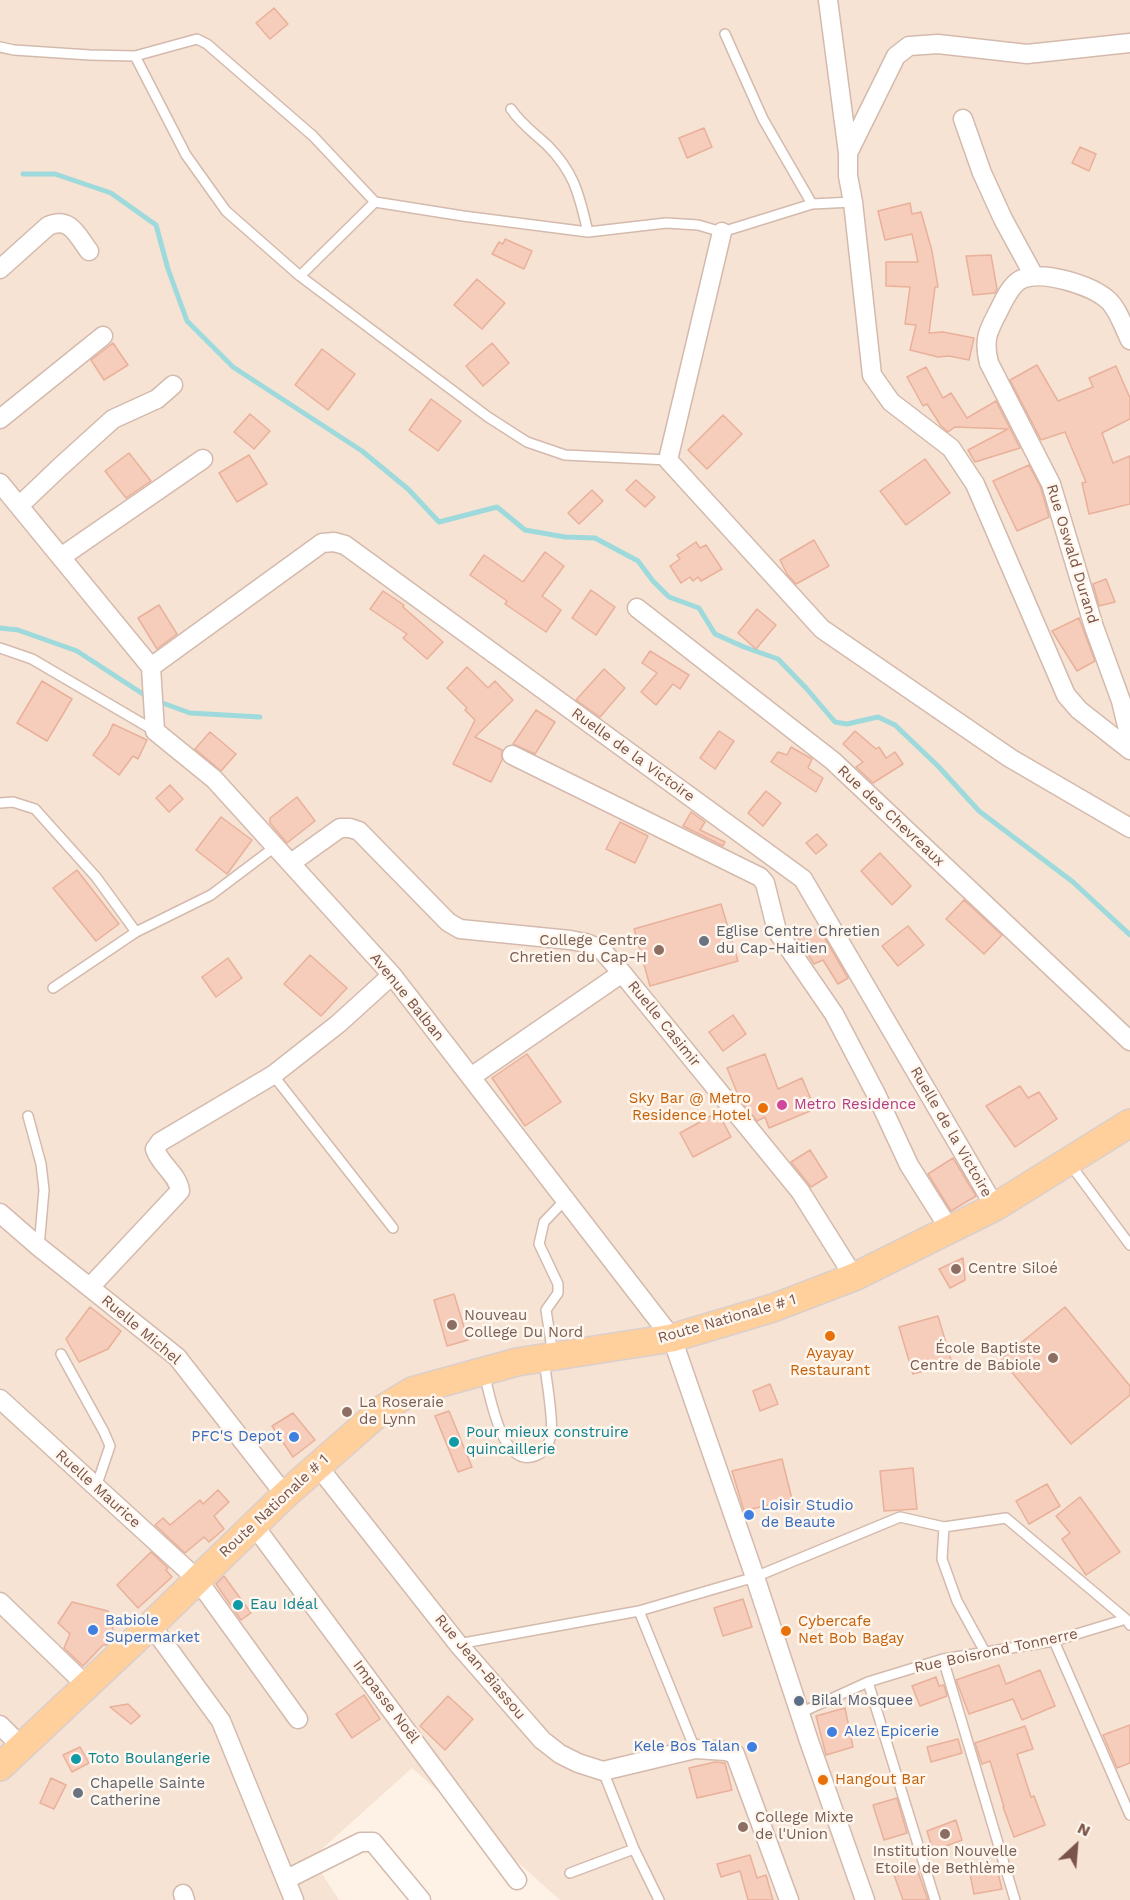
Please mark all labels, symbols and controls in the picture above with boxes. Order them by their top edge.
street label: Rue Oswald Durand [1042,482,1102,626]
street label: Ruelle de la Victoire [568,704,698,806]
street label: Rue des Chevreaux [834,762,948,870]
place label: Eglise Centre Chretien du Cap-Haitien [716,923,880,958]
place label: College Centre Chretien du Cap-H [509,932,647,967]
marker: Eglise Centre Chretien du Cap-Haitien [697,934,711,948]
marker: College Centre Chretien du Cap-H [652,943,666,957]
street label: Avenue Balban [366,949,448,1045]
street label: Ruelle Casimir [624,977,704,1071]
street label: Ruelle de la Victoire [906,1063,996,1201]
place label: Sky Bar @ Metro Residence Hotel [629,1090,751,1125]
place label: Metro Residence [794,1096,916,1114]
marker: Metro Residence [775,1098,789,1112]
marker: Sky Bar @ Metro Residence Hotel [756,1101,770,1115]
place label: Centre Siloé [968,1260,1058,1278]
marker: Centre Siloé [949,1262,963,1276]
street label: Ruelle Michel [98,1291,184,1369]
street label: Route Nationale # 1 [656,1291,798,1347]
place label: Nouveau College Du Nord [464,1307,583,1342]
marker: Nouveau College Du Nord [445,1318,459,1332]
marker: Ayayay Restaurant [823,1329,837,1343]
place label: École Baptiste Centre de Babiole [910,1340,1041,1375]
place label: Ayayay Restaurant [790,1345,870,1380]
marker: École Baptiste Centre de Babiole [1046,1351,1060,1365]
place label: La Roseraie de Lynn [359,1394,444,1429]
marker: La Roseraie de Lynn [340,1405,354,1419]
place label: Pour mieux construire quincaillerie [466,1424,629,1459]
place label: PFC'S Depot [191,1428,282,1446]
marker: PFC'S Depot [287,1430,301,1444]
marker: Pour mieux construire quincaillerie [447,1435,461,1449]
street label: Ruelle Maurice [52,1446,144,1532]
street label: Route Nationale # 1 [216,1451,332,1561]
place label: Loisir Studio de Beaute [761,1497,853,1532]
marker: Loisir Studio de Beaute [742,1508,756,1522]
place label: Eau Idéal [250,1596,318,1614]
marker: Eau Idéal [231,1598,245,1612]
street label: Rue Jean-Biassou [431,1611,529,1723]
place label: Babiole Supermarket [105,1612,200,1647]
place label: Cybercafe Net Bob Bagay [798,1613,904,1648]
marker: Babiole Supermarket [86,1623,100,1637]
marker: Cybercafe Net Bob Bagay [779,1624,793,1638]
street label: Rue Boisrond Tonnerre [913,1625,1079,1677]
street label: Impasse Noël [349,1657,423,1747]
place label: Bilal Mosquee [811,1692,913,1710]
marker: Bilal Mosquee [792,1694,806,1708]
place label: Alez Epicerie [844,1723,939,1741]
marker: Alez Epicerie [825,1725,839,1739]
place label: Kele Bos Talan [634,1738,740,1756]
marker: Kele Bos Talan [745,1740,759,1754]
place label: Toto Boulangerie [88,1750,210,1768]
marker: Toto Boulangerie [69,1752,83,1766]
place label: Hangout Bar [835,1771,926,1789]
marker: Hangout Bar [816,1773,830,1787]
place label: Chapelle Sainte Catherine [90,1775,205,1810]
marker: Chapelle Sainte Catherine [71,1786,85,1800]
place label: College Mixte de l'Union [755,1809,854,1844]
north arrow [1046,1816,1106,1876]
text: N [1075,1818,1094,1841]
marker: College Mixte de l'Union [736,1820,750,1834]
marker: Institution Nouvelle Etoile de Bethlème [938,1827,952,1841]
place label: Institution Nouvelle Etoile de Bethlème [873,1843,1017,1878]

